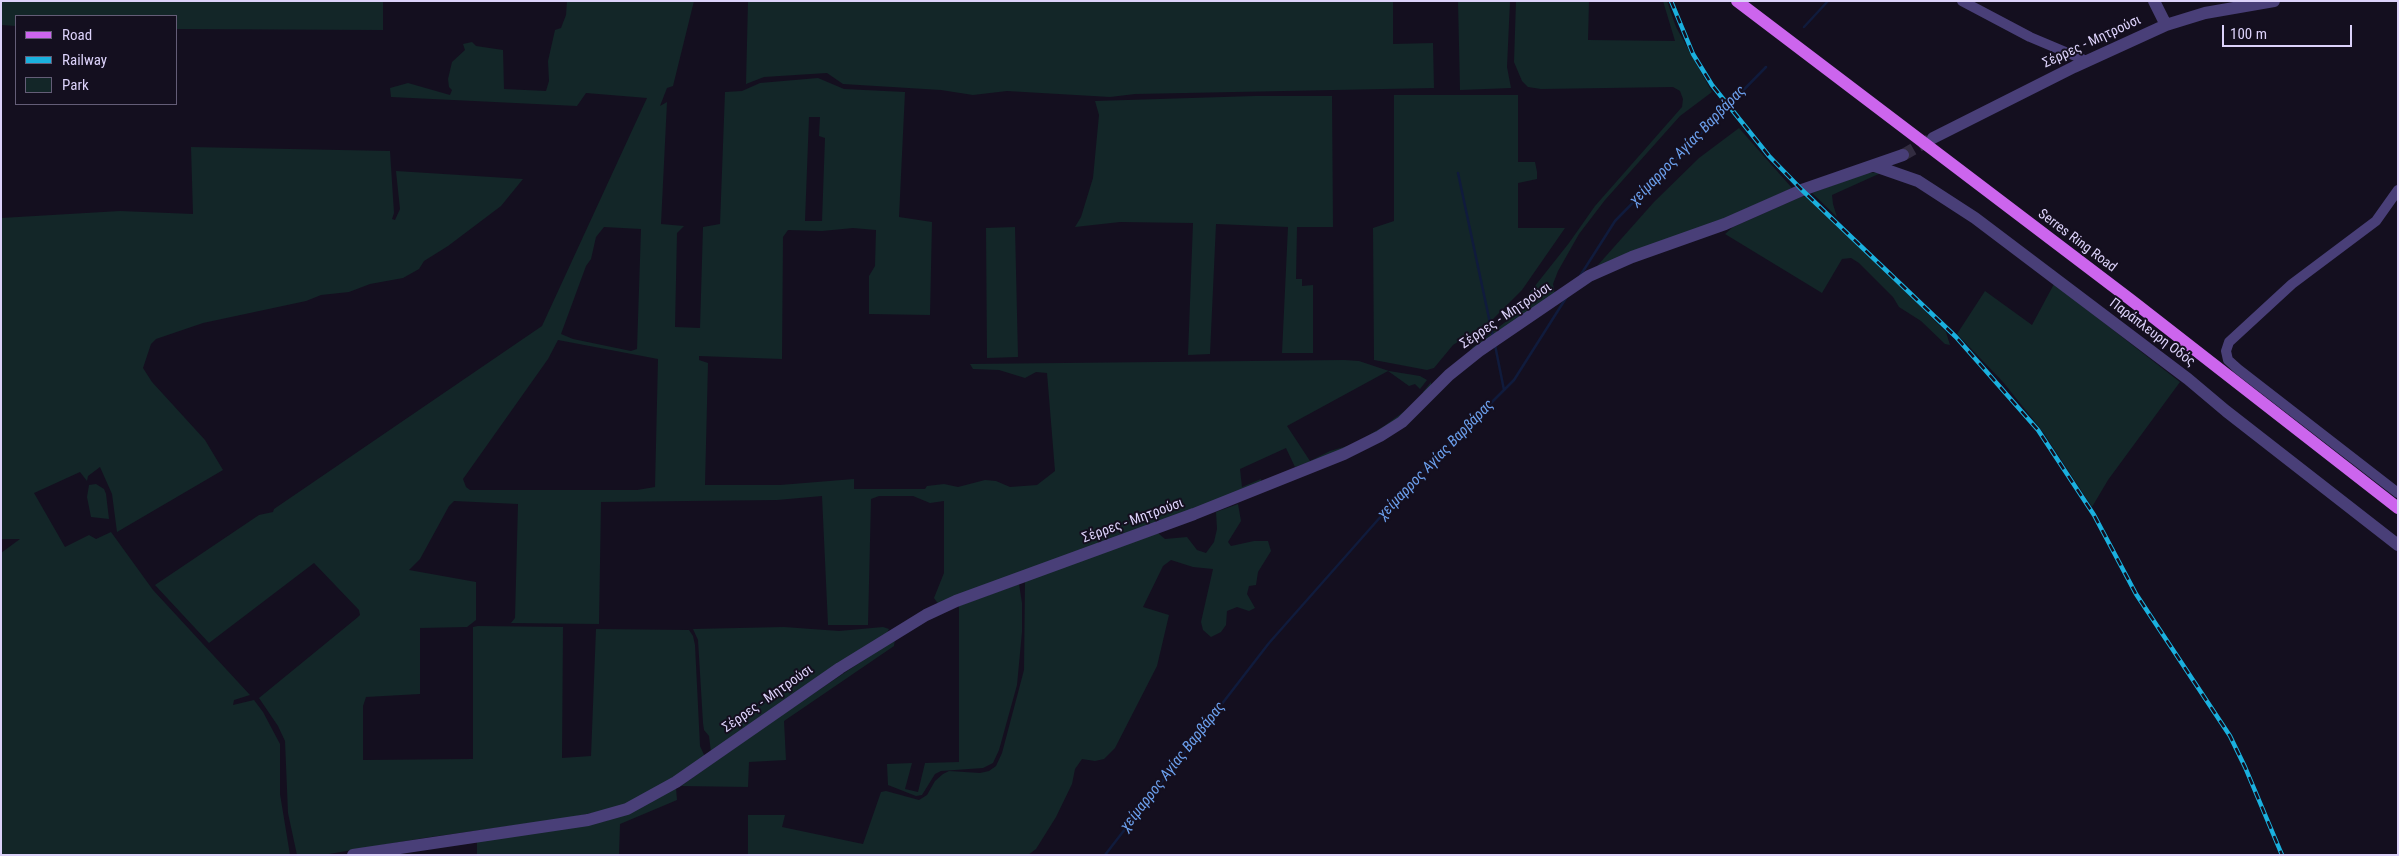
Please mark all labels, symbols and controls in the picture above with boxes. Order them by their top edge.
street label: Σέρρες - Μητρούσι [2040,12,2144,72]
legend [15,15,178,105]
scale bar [2224,15,2354,47]
text: 100 m [2230,25,2267,43]
text: Road [62,26,92,44]
text: Railway [62,51,107,69]
text: Park [62,76,89,94]
water label: χείμαρρος Αγίας Βαρβάρας [1626,82,1750,210]
street label: Serres Ring Road [2034,206,2120,276]
street label: Σέρρες - Μητρούσι [1457,279,1555,353]
street label: Παράπλευρη Οδός [2106,295,2198,371]
water label: χείμαρρος Αγίας Βαρβάρας [1374,396,1498,524]
street label: Σέρρες - Μητρούσι [1080,495,1186,547]
street label: Σέρρες - Μητρούσι [720,662,816,736]
water label: χείμαρρος Αγίας Βαρβάρας [1117,699,1229,835]

